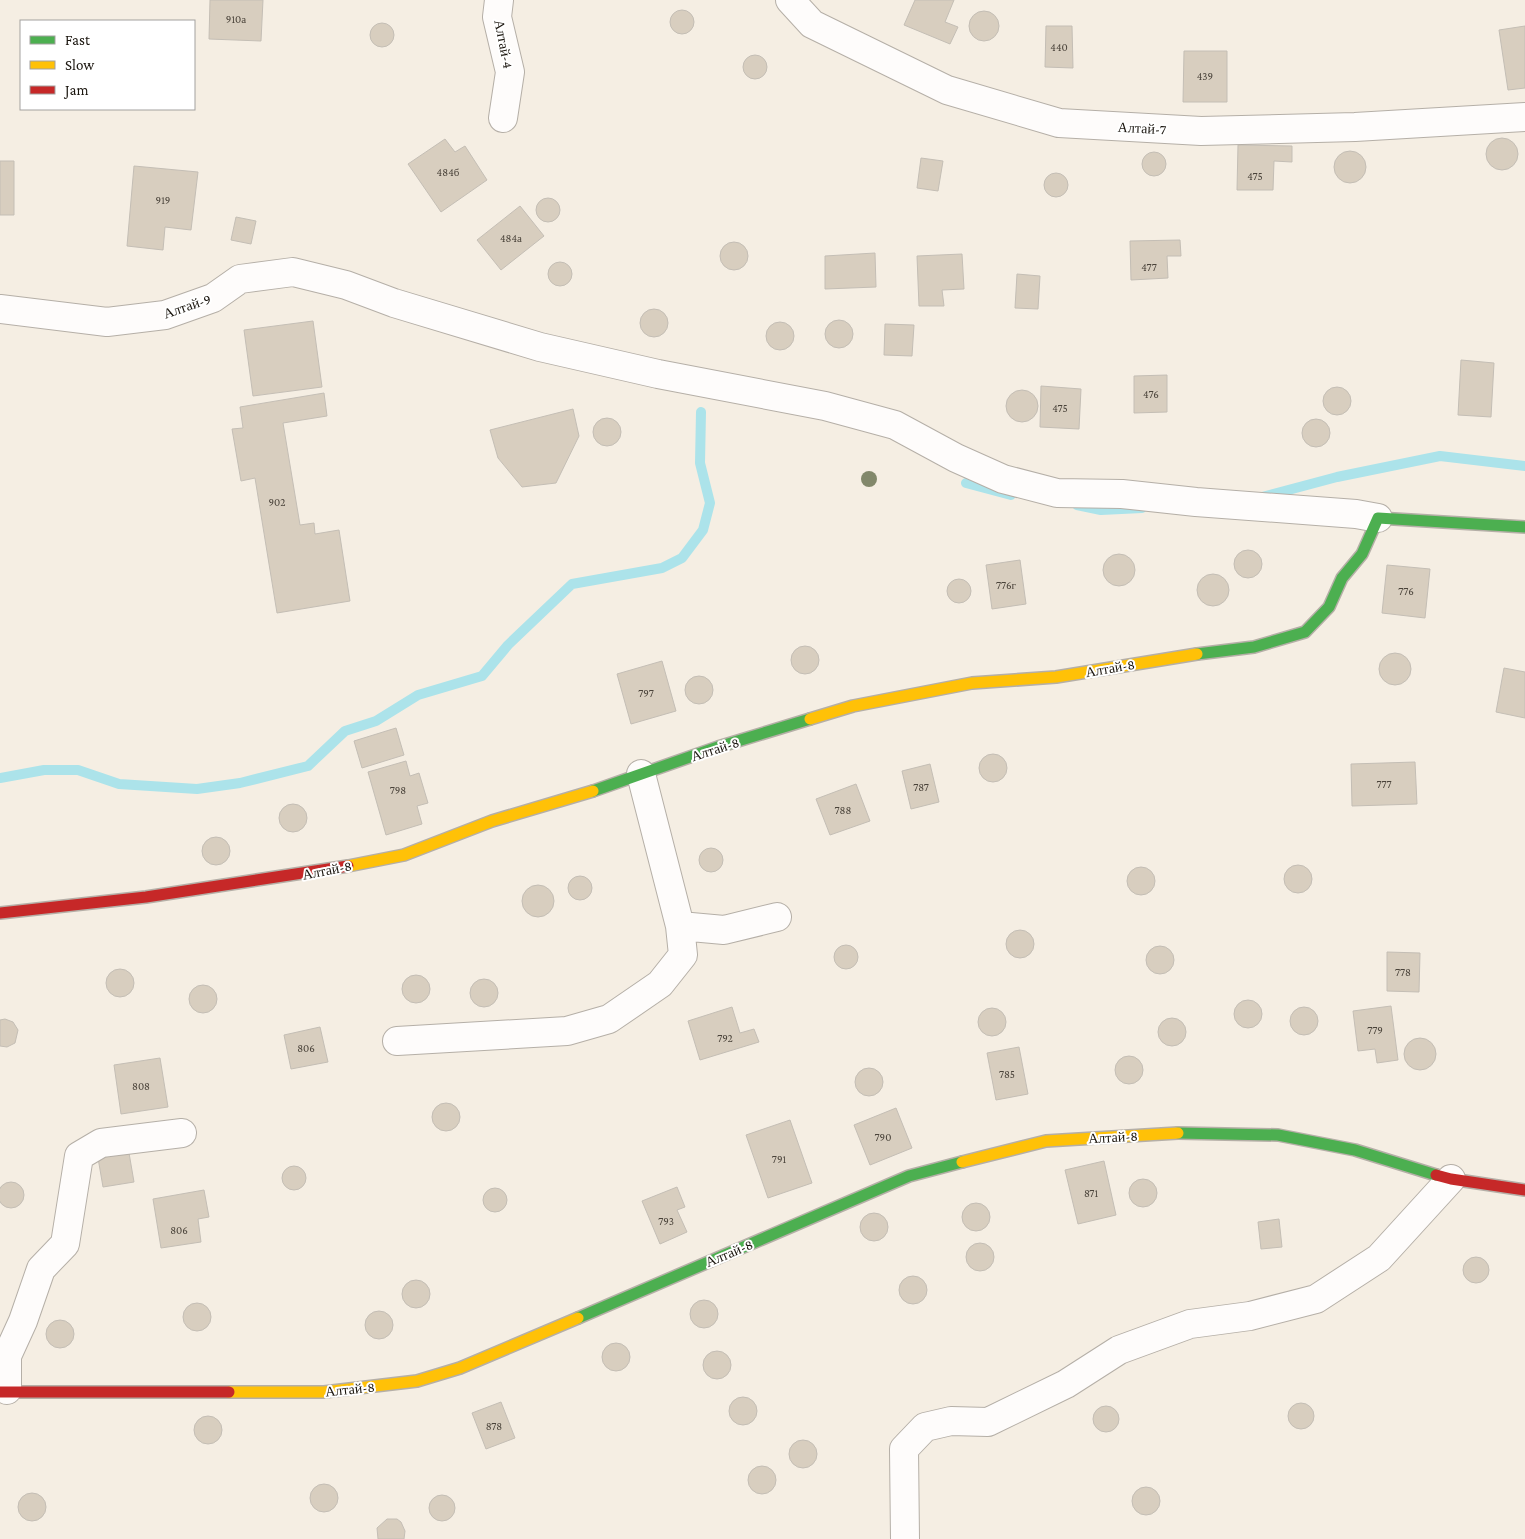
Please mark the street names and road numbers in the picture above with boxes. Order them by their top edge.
street label: Алтай-4 [491,18,517,70]
street label: Алтай-7 [1117,119,1167,137]
street label: Алтай-9 [161,290,213,322]
street label: Алтай-8 [1084,656,1136,680]
street label: Алтай-8 [689,734,741,764]
street label: Алтай-8 [301,857,353,883]
street label: Алтай-8 [1088,1128,1138,1146]
street label: Алтай-8 [703,1236,755,1270]
street label: Алтай-8 [324,1378,376,1400]

